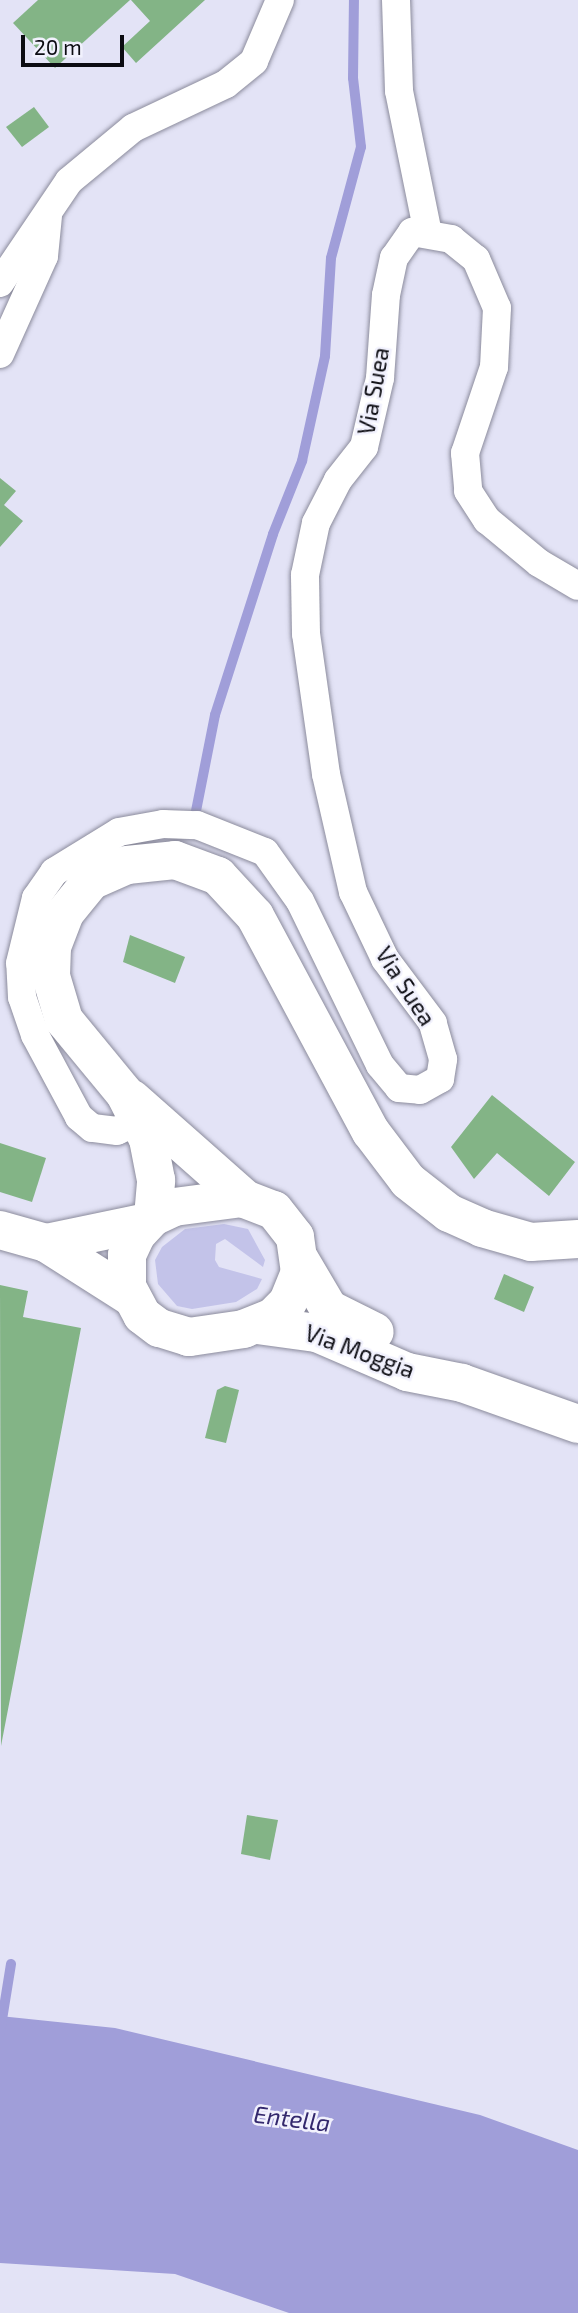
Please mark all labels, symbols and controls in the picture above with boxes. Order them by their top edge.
scale bar [24,21,128,65]
text: 20 m [34,34,82,59]
street label: Via Suea [352,345,394,437]
street label: Via Suea [370,941,442,1031]
street label: Via Moggia [301,1318,419,1384]
water label: Entella [252,2099,332,2137]

